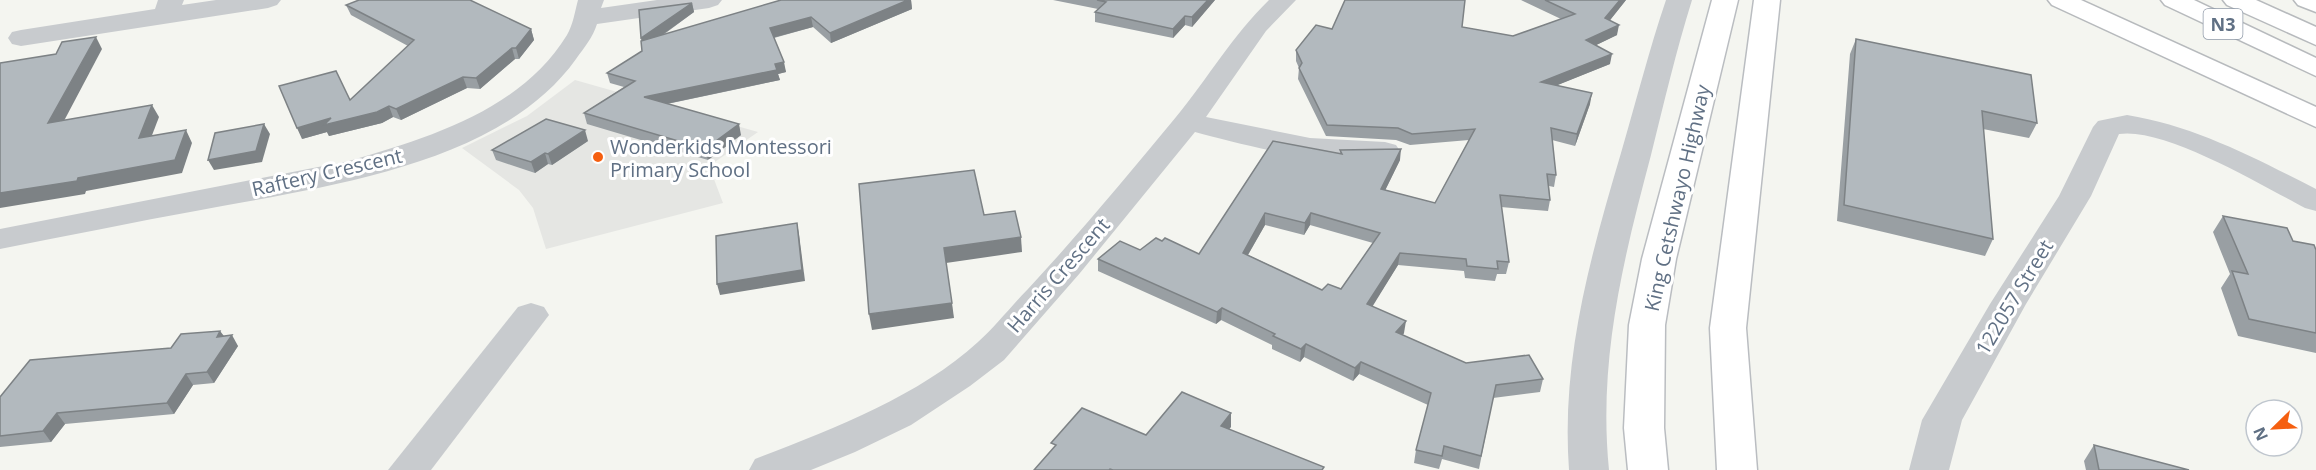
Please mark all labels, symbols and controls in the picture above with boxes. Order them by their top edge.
road number: N3 [2204,9,2242,39]
street label: King Cetshwayo Highway [1638,81,1716,314]
place label: Wonderkids Montessori Primary School [610,133,832,183]
street label: Raftery Crescent [249,142,405,202]
marker: Wonderkids Montessori Primary School [591,150,605,164]
street label: Harris Crescent [1001,212,1115,338]
street label: 122057 Street [1969,234,2059,360]
north arrow [2244,398,2304,458]
text: N [2248,424,2273,445]

